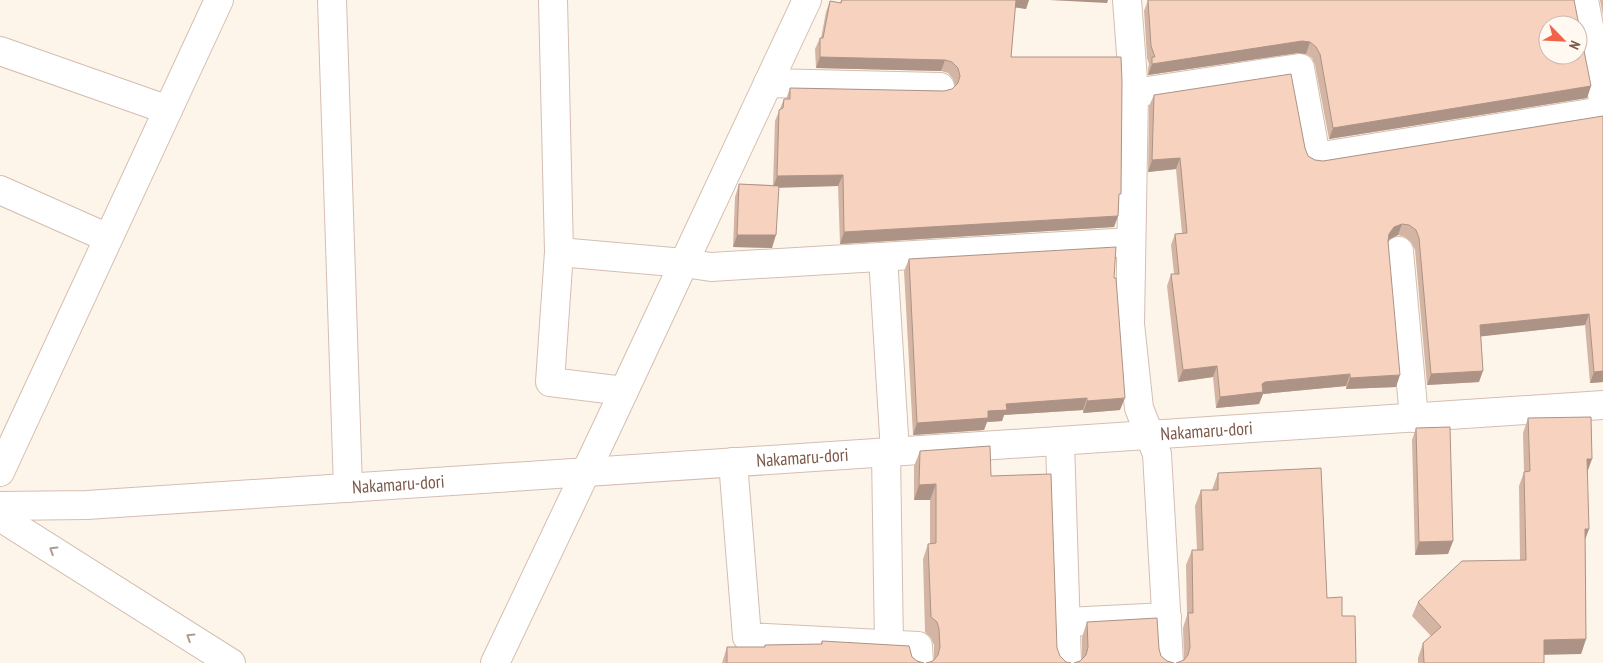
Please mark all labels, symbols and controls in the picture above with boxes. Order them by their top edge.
north arrow [1538,15,1588,65]
text: N [1565,38,1585,52]
street label: Nakamaru-dori [1160,416,1253,445]
street label: Nakamaru-dori [756,443,849,472]
street label: Nakamaru-dori [351,469,445,498]
one-way arrow [49,547,58,556]
one-way arrow [186,634,196,643]

